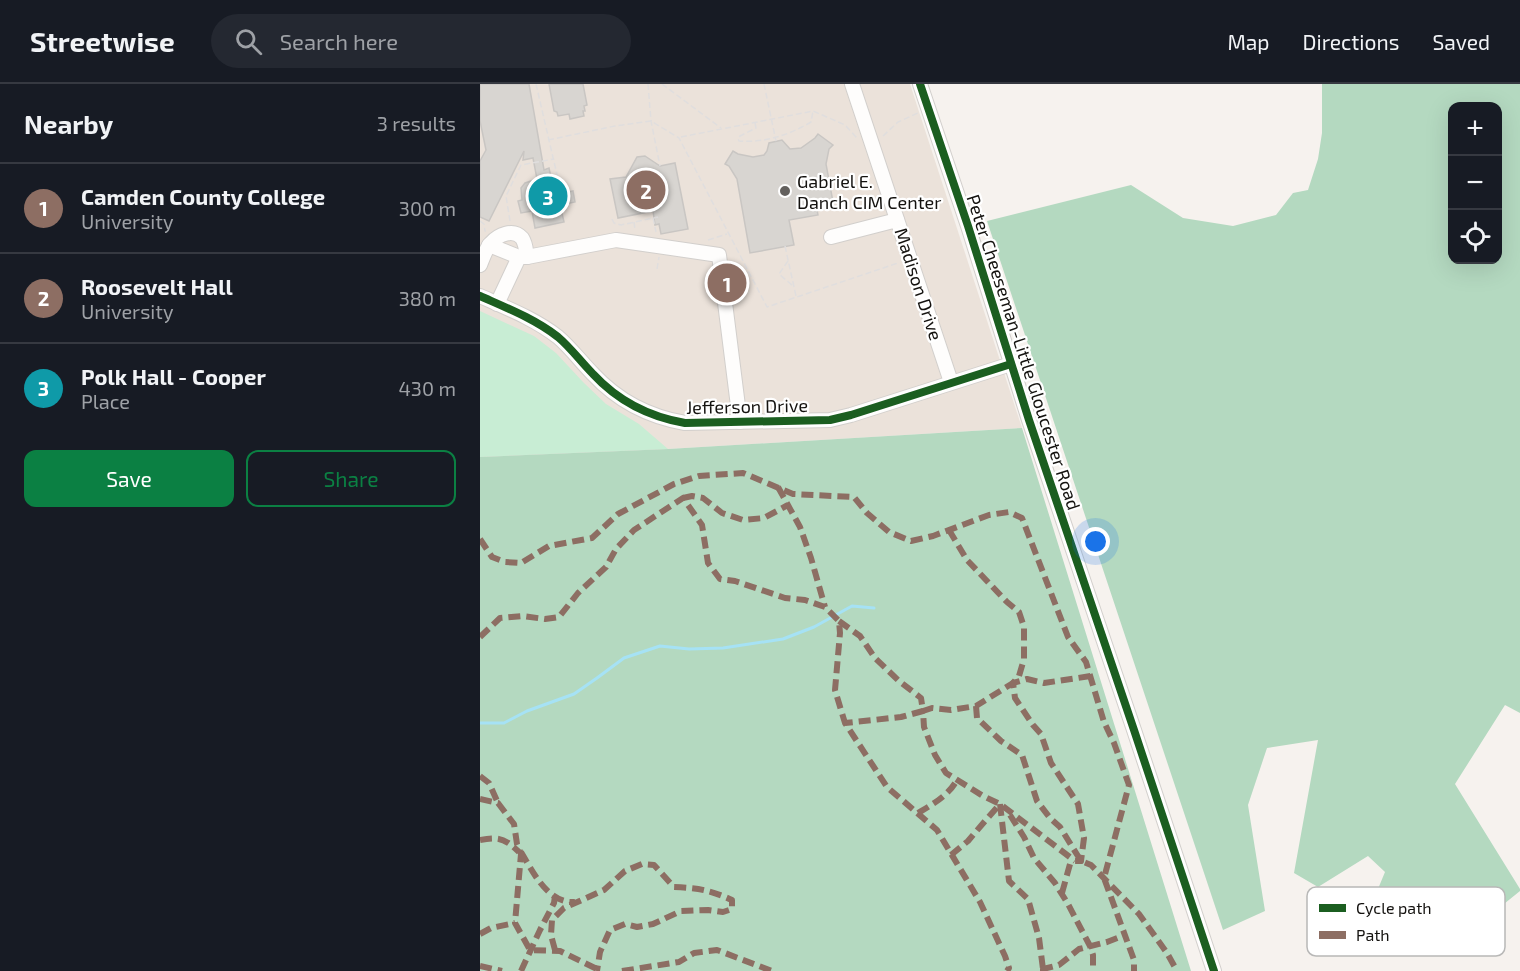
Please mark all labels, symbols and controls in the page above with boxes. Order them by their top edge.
search box [211,14,631,68]
text: Streetwise [30,24,175,58]
icon: search [232,25,265,58]
text: Search here [280,28,398,54]
text: Map [1227,29,1270,54]
text: Directions [1303,29,1399,54]
text: Saved [1432,29,1490,54]
map controls [1448,102,1502,264]
button: + [1448,102,1502,156]
text: Nearby [24,108,113,139]
text: 3 results [377,111,456,135]
button: − [1448,156,1502,210]
pin: 2 [626,168,666,212]
place label: Gabriel E. Danch CIM Center [797,170,941,213]
pin: 3 [528,174,568,218]
text: Camden County College [81,183,325,209]
marker: Gabriel E. Danch CIM Center [778,184,792,198]
street label: Peter Cheeseman-Little Gloucester Road [962,191,1086,513]
text: 1 [39,196,48,220]
text: 300 m [399,196,456,220]
text: University [81,209,173,233]
button: locate [1448,210,1502,264]
street label: Madison Drive [890,225,948,343]
pin: 1 [708,260,746,306]
text: Roosevelt Hall [81,273,233,299]
text: 2 [38,286,49,310]
text: 380 m [399,286,456,310]
text: University [81,299,173,323]
text: Polk Hall - Cooper [81,363,266,389]
text: 3 [38,376,49,400]
text: 430 m [399,376,456,400]
text: Place [81,389,130,413]
street label: Jefferson Drive [686,394,808,418]
button: Save [24,450,234,507]
button: Share [246,450,456,507]
your location [1081,527,1110,556]
legend [1307,887,1505,956]
text: Cycle path [1356,898,1432,917]
text: Path [1356,925,1390,944]

